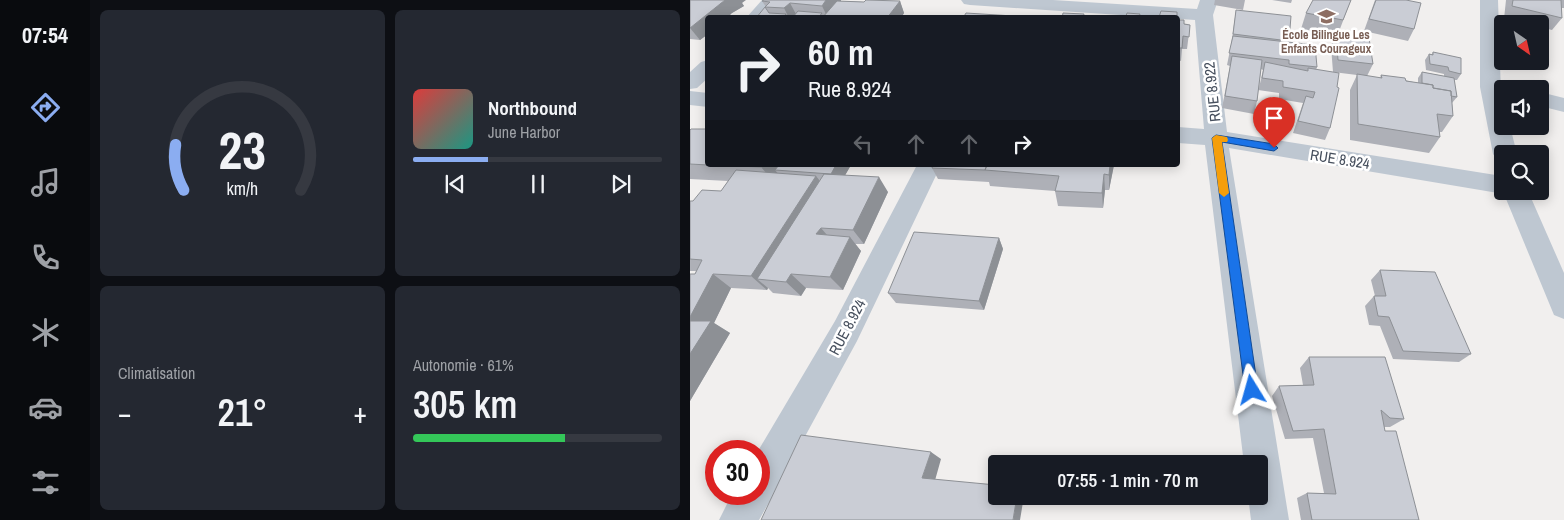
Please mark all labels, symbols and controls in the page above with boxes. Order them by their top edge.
school or university icon: École Bilingue Les Enfants Courageux [1316,6,1336,26]
north arrow [1494,15,1549,70]
map controls [1494,15,1549,200]
text: 07:54 [22,20,68,50]
place label: École Bilingue Les Enfants Courageux [1281,27,1372,57]
text: 60 m [808,29,873,76]
icon: right [725,35,790,100]
street label: RUE 8.922 [1198,61,1226,123]
text: Rue 8.924 [808,74,891,104]
button: sound [1494,80,1549,135]
icon: directions [28,90,63,125]
text: Northbound [488,95,577,121]
pin [1253,97,1295,148]
icon: arrive [1260,104,1288,132]
text: 23 [219,115,266,185]
text: June Harbor [488,121,560,143]
icon: left [849,130,877,158]
icon: ahead [902,130,930,158]
icon: ahead [955,130,983,158]
icon: right [1008,130,1036,158]
street label: RUE 8.924 [1309,144,1372,174]
button: search [1494,145,1549,200]
icon: music [28,165,63,200]
icon: previous [441,170,469,198]
icon: pause [524,170,552,198]
icon: next [607,170,635,198]
text: km/h [227,177,258,201]
icon: phone [28,240,63,275]
street label: RUE 8.924 [824,295,870,358]
icon: climate [28,315,63,350]
text: Autonomie · 61% [413,354,514,376]
text: Climatisation [118,362,195,384]
position arrow [1225,363,1277,415]
text: 305 km [413,379,517,430]
text: 21° [218,387,267,438]
icon: car [28,390,63,425]
text: − [118,394,131,432]
text: + [354,394,367,432]
speed limit sign: 30 [705,440,770,505]
icon: filters [28,465,63,500]
text: 07:55 · 1 min · 70 m [1058,467,1198,493]

